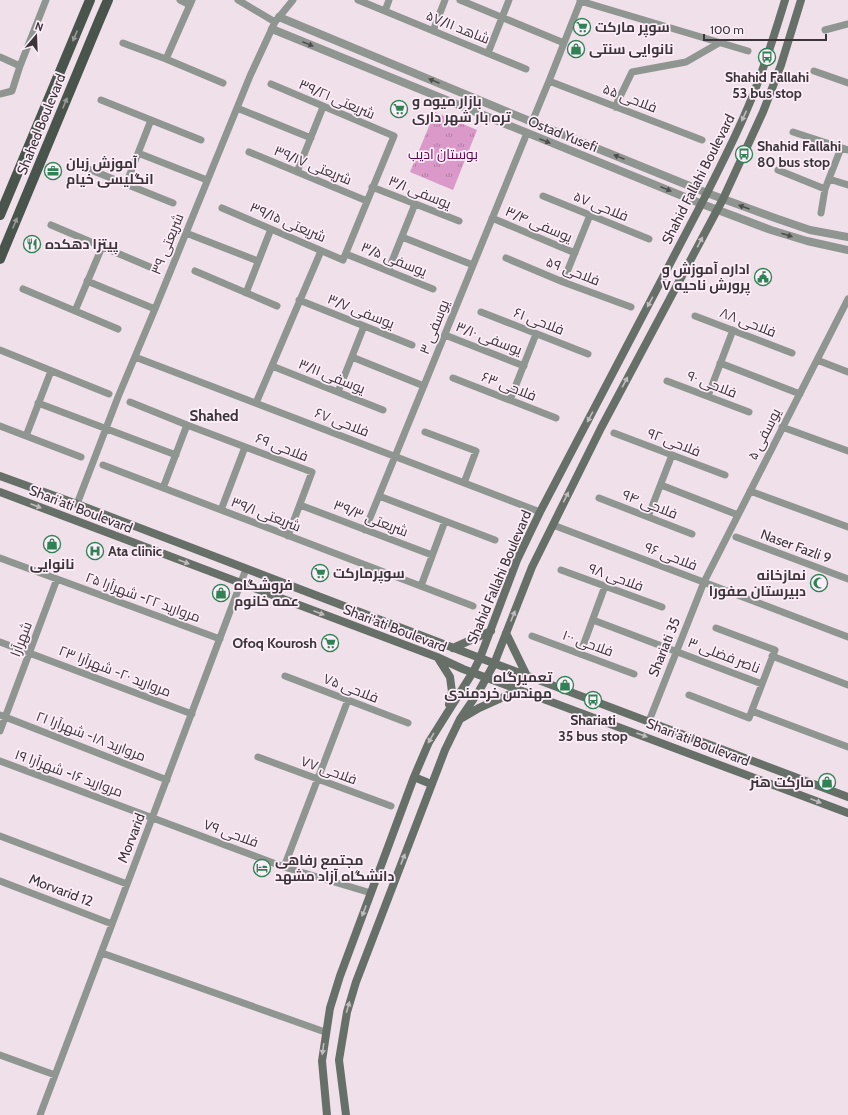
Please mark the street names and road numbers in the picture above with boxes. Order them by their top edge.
street label: شاهد ۵۷/۱۱ [424,6,492,48]
street label: Shahed Boulevard [13,71,69,177]
street label: شریعتی ۳۹/۲۱ [296,75,378,123]
street label: فلاحی ۵۵ [600,79,660,117]
street label: Shahid Fallahi Boulevard [657,111,739,247]
street label: Ostad Yusefi [525,112,601,156]
street label: شریعتی ۳۹/۱۷ [272,141,354,189]
street label: یوسفی ۳/۱ [386,171,454,213]
street label: فلاحی ۵۷ [571,187,631,225]
street label: شریعتی ۳۹/۱۵ [247,198,329,246]
street label: یوسفی ۳/۴ [503,202,576,246]
street label: شریعتی ۳۹ [147,211,187,277]
street label: یوسفی ۳/۵ [358,238,430,280]
street label: فلاحی ۵۹ [544,253,602,289]
street label: یوسفی ۳/۷ [325,289,397,333]
street label: یوسفی ۳ [415,297,453,357]
street label: فلاحی ۶۱ [511,303,567,339]
street label: فلاحی ۸۸ [717,303,779,341]
street label: یوسفی ۳/۱۰ [453,317,525,359]
street label: یوسفی ۳/۱۱ [296,354,368,398]
street label: فلاحی ۹۰ [685,366,739,402]
street label: فلاحی ۶۳ [479,367,539,405]
street label: فلاحی ۶۷ [312,403,372,441]
street label: یوسفی ۵ [743,405,785,463]
street label: فلاحی ۹۲ [645,424,703,460]
street label: فلاحی ۶۹ [253,429,311,465]
street label: Shari'ati Boulevard [27,481,135,537]
street label: فلاحی ۹۴ [620,485,680,523]
street label: شریعتی ۳۹/۱ [229,492,303,536]
street label: شریعتی ۳۹/۳ [331,496,411,540]
street label: Shahid Fallahi Boulevard [463,507,535,647]
street label: Naser Fazli 9 [758,525,834,567]
street label: فلاحی ۹۶ [642,538,700,574]
street label: فلاحی ۹۸ [586,559,646,595]
street label: مروارید ۲۲- شهرآرا ۲۵ [83,568,203,626]
street label: Shari'ati Boulevard [341,600,449,656]
street label: Shariati 35 [644,615,684,679]
street label: شهرآرا [6,619,36,659]
street label: فلاحی ۱۰۰ [560,626,616,660]
street label: ناصر فضلی ۳ [685,633,763,677]
street label: مروارید ۲۰- شهرآرا ۲۳ [56,641,174,701]
street label: فلاحی ۷۵ [321,669,381,707]
street label: مروارید ۱۸- شهرآرا ۲۱ [34,707,148,765]
street label: Shari'ati Boulevard [644,714,752,770]
street label: مروارید ۱۶- شهرآرا ۱۹ [12,745,126,801]
street label: فلاحی ۷۷ [298,752,360,788]
street label: Morvarid [113,810,149,866]
street label: فلاحی ۷۹ [201,815,261,851]
street label: Morvarid 12 [26,870,96,910]

